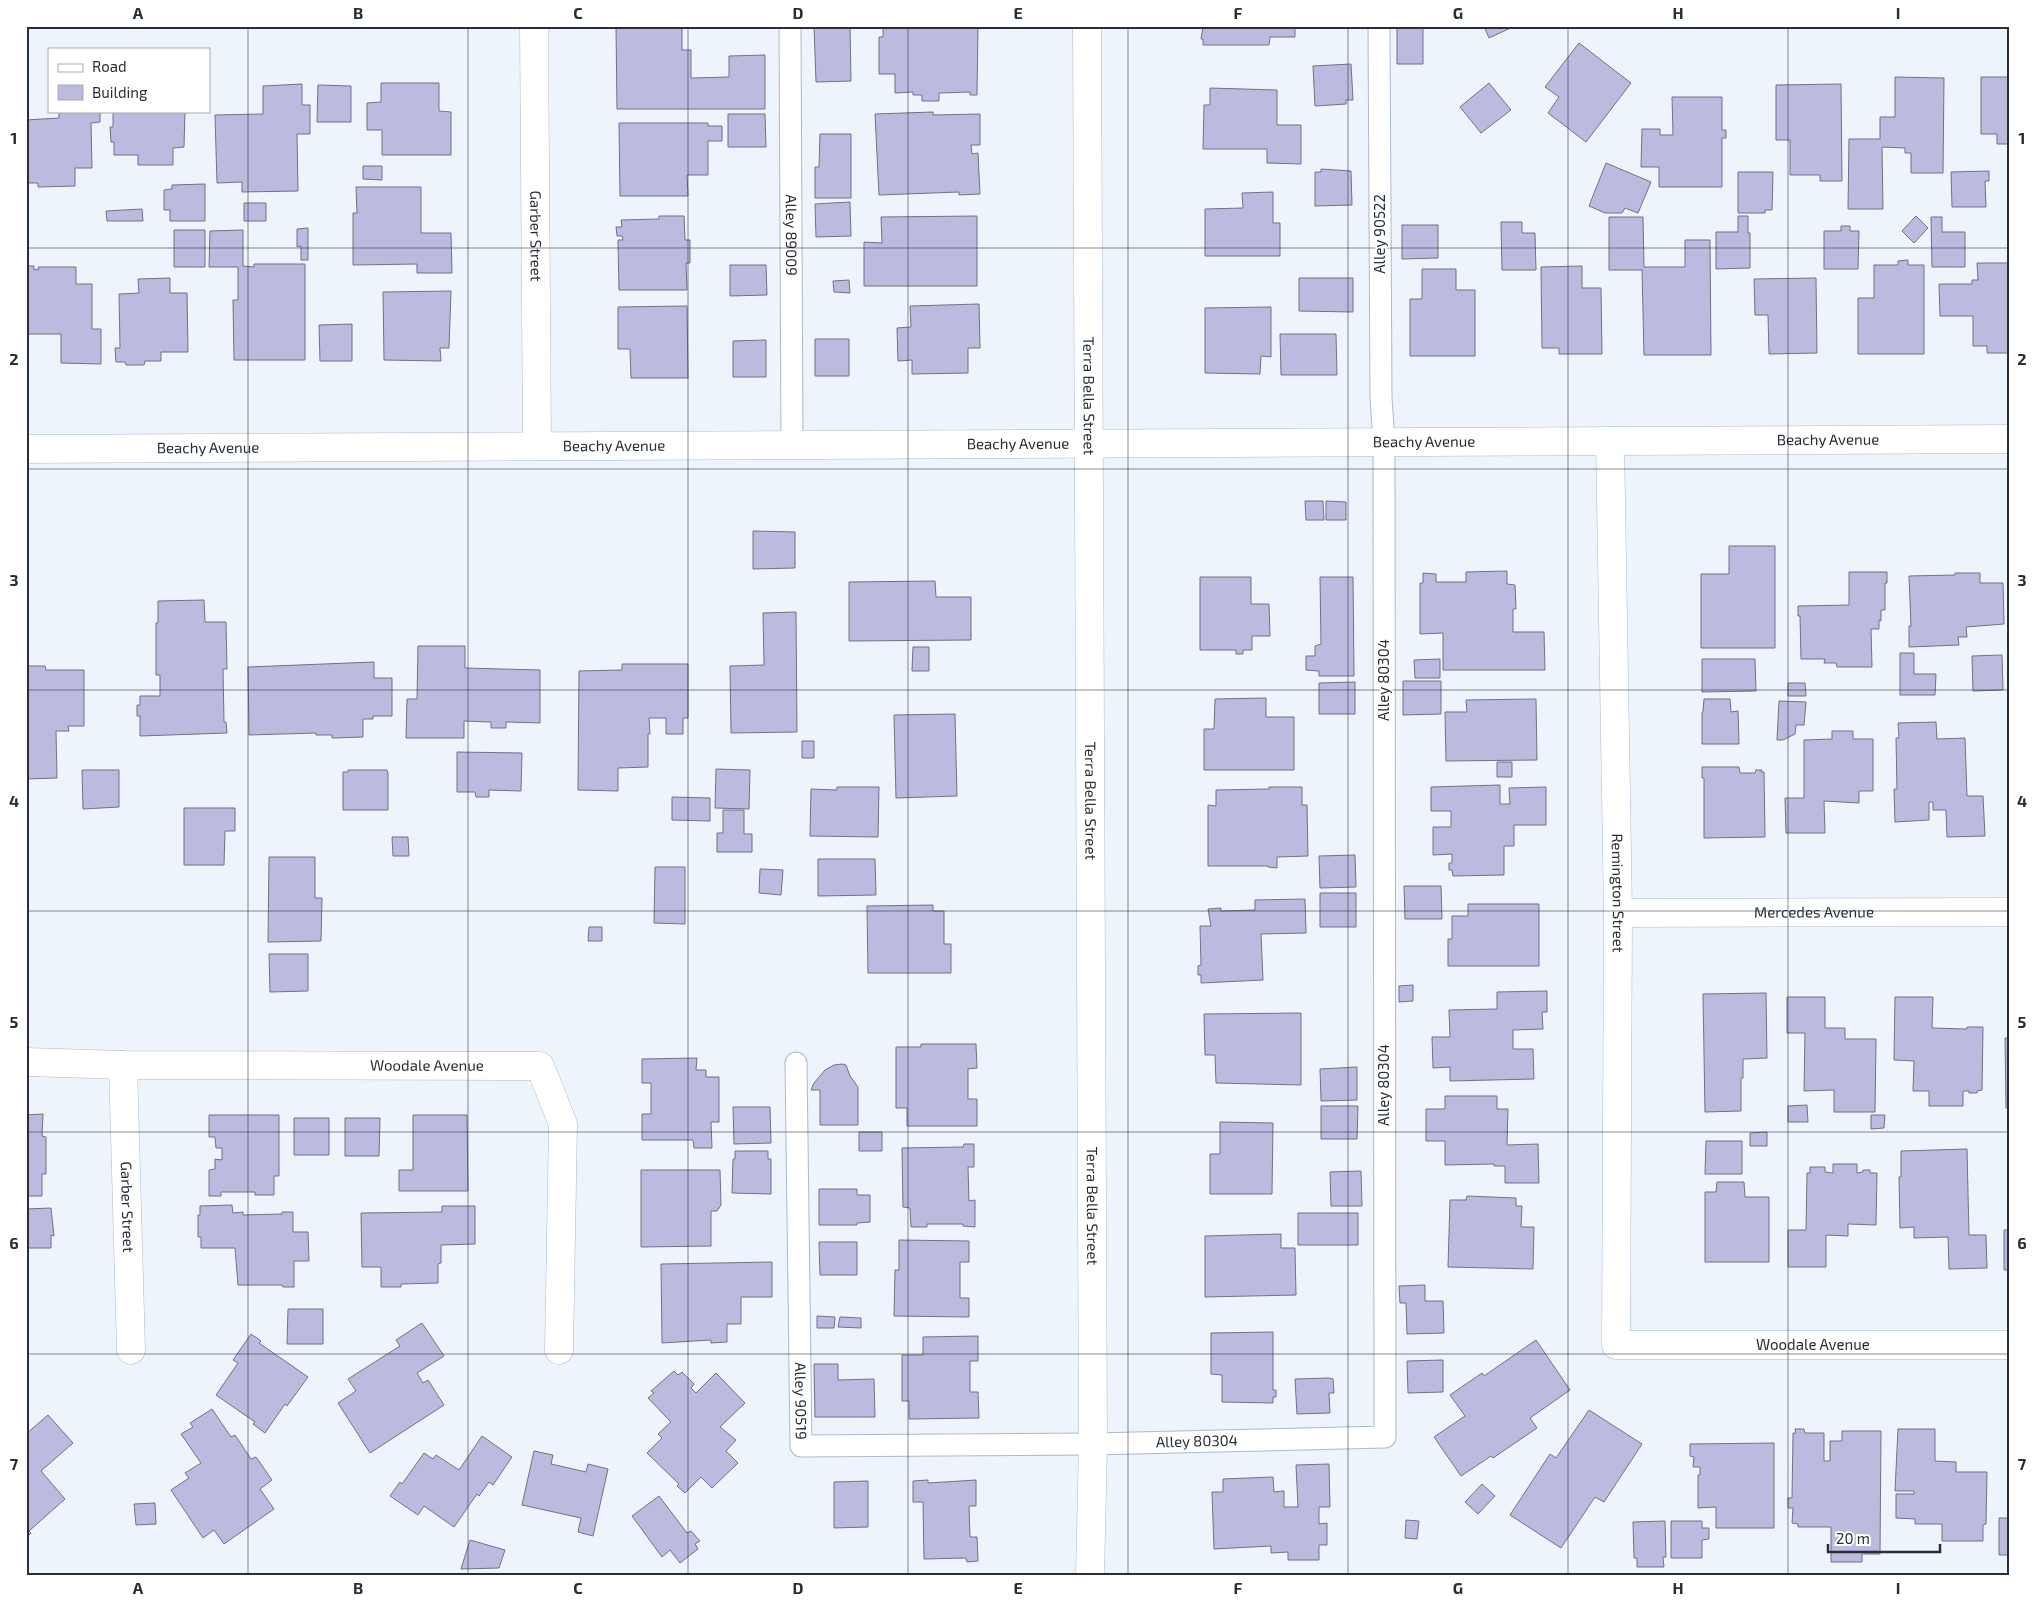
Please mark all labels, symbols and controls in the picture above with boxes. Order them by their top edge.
text: A [133,3,144,22]
text: B [353,3,363,22]
text: C [573,3,583,22]
text: D [793,3,804,22]
text: E [1013,3,1023,22]
text: F [1234,3,1243,22]
text: G [1453,3,1463,22]
text: H [1672,3,1684,22]
text: I [1896,3,1900,22]
legend [48,48,210,112]
text: Road [92,57,127,75]
text: Building [92,83,148,101]
text: 1 [11,128,17,147]
text: 1 [2019,128,2025,147]
street label: Garber Street [527,190,546,282]
street label: Alley 89009 [783,194,801,276]
street label: Alley 90522 [1370,194,1388,274]
street label: Terra Bella Street [1080,337,1099,456]
text: 2 [9,349,19,368]
text: 2 [2017,349,2027,368]
street label: Beachy Avenue [1777,430,1879,448]
street label: Beachy Avenue [1373,432,1475,450]
street label: Beachy Avenue [967,434,1069,452]
street label: Beachy Avenue [563,436,665,454]
street label: Beachy Avenue [157,438,259,456]
text: 3 [9,570,19,589]
text: 3 [2017,570,2027,589]
street label: Alley 80304 [1374,639,1392,721]
street label: Terra Bella Street [1082,742,1101,861]
text: 4 [9,791,19,810]
text: 4 [2017,791,2027,810]
street label: Remington Street [1609,833,1628,953]
street label: Mercedes Avenue [1754,902,1874,921]
text: 5 [10,1012,19,1031]
text: 5 [2018,1012,2027,1031]
street label: Alley 80304 [1374,1044,1392,1126]
street label: Woodale Avenue [370,1056,484,1074]
street label: Terra Bella Street [1084,1147,1102,1265]
street label: Garber Street [118,1161,138,1253]
text: 6 [9,1233,19,1252]
text: 6 [2017,1233,2027,1252]
street label: Woodale Avenue [1756,1335,1870,1353]
street label: Alley 90519 [792,1362,811,1440]
street label: Alley 80304 [1156,1431,1238,1450]
text: 7 [10,1454,19,1473]
text: 7 [2018,1454,2027,1473]
scale bar [1828,1522,1941,1554]
text: 20 m [1836,1529,1870,1547]
text: A [133,1578,144,1597]
text: B [353,1578,363,1597]
text: C [573,1578,583,1597]
text: D [793,1578,804,1597]
text: E [1013,1578,1023,1597]
text: F [1234,1578,1243,1597]
text: G [1453,1578,1463,1597]
text: H [1672,1578,1684,1597]
text: I [1896,1578,1900,1597]

